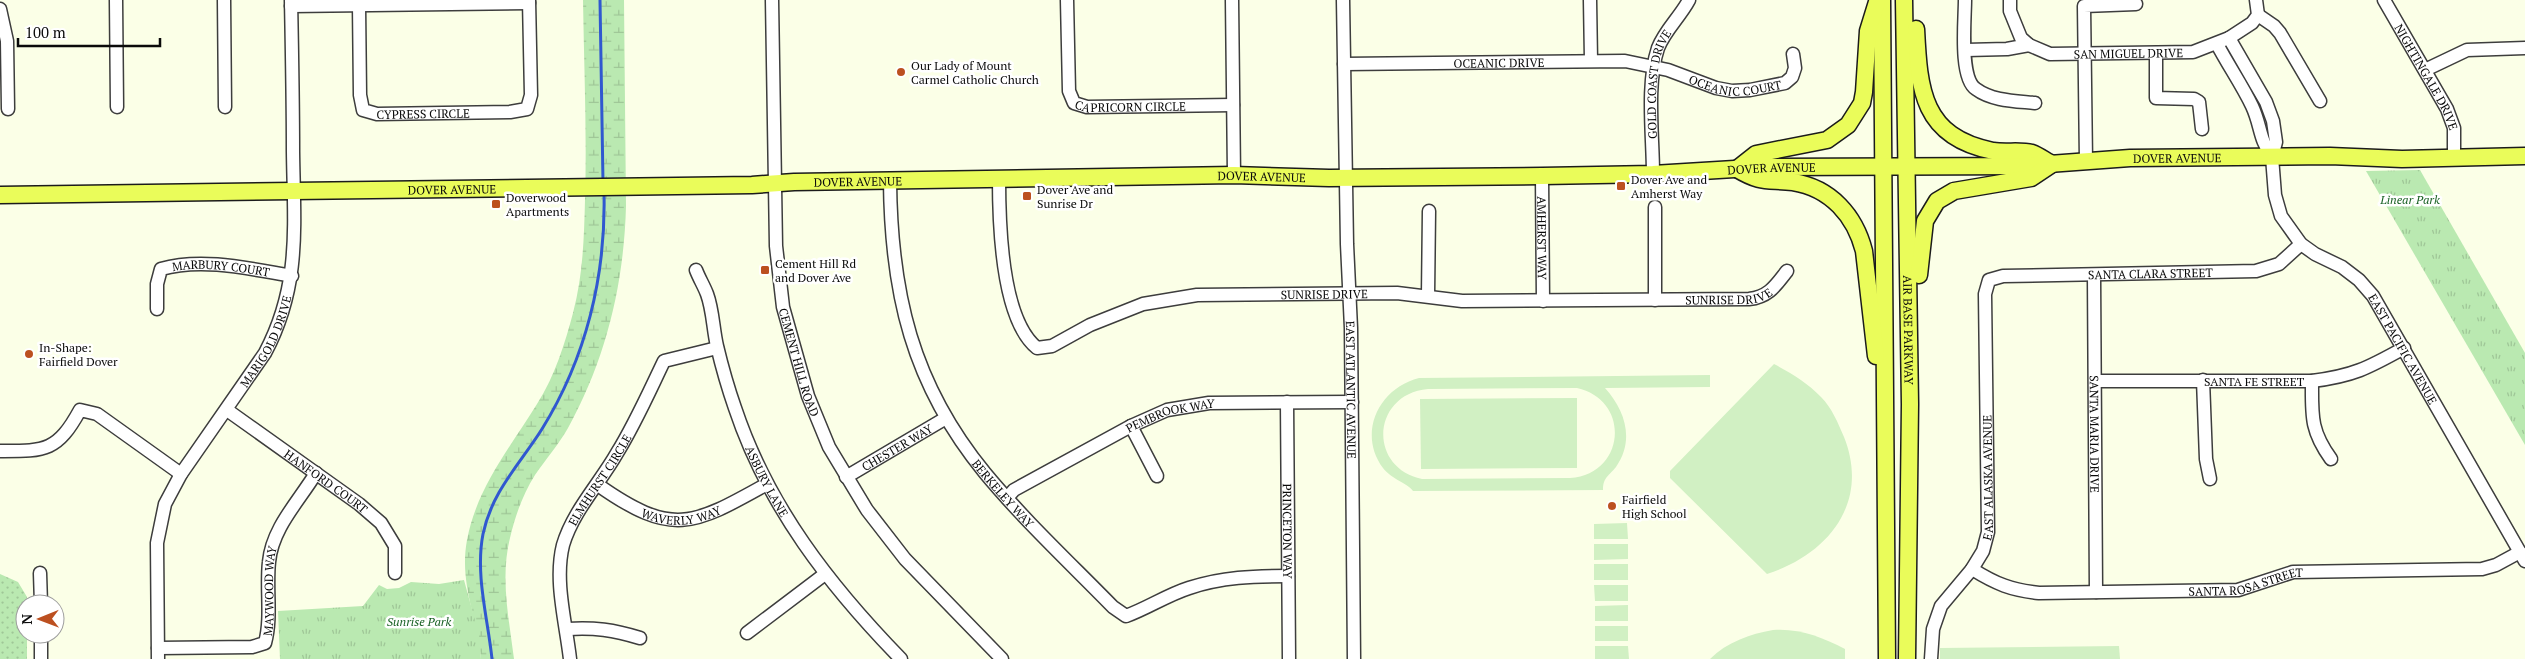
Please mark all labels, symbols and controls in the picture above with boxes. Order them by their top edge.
scale bar [18,15,160,47]
street label: NIGHTINGALE DRIVE [2392,21,2462,132]
text: 100 m [25,22,66,42]
street label: GOLD COAST DRIVE [1643,26,1674,139]
street label: SAN MIGUEL DRIVE [2074,45,2183,61]
street label: OCEANIC DRIVE [1453,54,1545,70]
place label: Our Lady of Mount Carmel Catholic Church [911,58,1039,87]
marker: Our Lady of Mount Carmel Catholic Church [895,66,907,78]
street label: OCEANIC COURT [1687,71,1783,98]
street label: CAPRICORN CIRCLE [1073,96,1186,115]
street label: CYPRESS CIRCLE [376,105,470,122]
street label: DOVER AVENUE [2133,150,2222,165]
street label: DOVER AVENUE [1727,159,1816,177]
street label: DOVER AVENUE [1217,167,1306,185]
place label: Dover Ave and Amherst Way [1631,172,1707,201]
street label: DOVER AVENUE [813,173,902,189]
marker: Dover Ave and Amherst Way [1615,180,1627,192]
street label: DOVER AVENUE [408,181,496,197]
place label: Dover Ave and Sunrise Dr [1037,182,1113,211]
place label: Doverwood Apartments [506,190,569,219]
marker: Dover Ave and Sunrise Dr [1021,190,1033,202]
park label: Linear Park [2379,192,2440,207]
street label: AMHERST WAY [1535,196,1550,280]
marker: Doverwood Apartments [490,198,502,210]
street label: MARBURY COURT [171,256,272,279]
place label: Cement Hill Rd and Dover Ave [775,256,856,285]
marker: Cement Hill Rd and Dover Ave [759,264,771,276]
street label: SANTA CLARA STREET [2088,264,2214,282]
street label: AIR BASE PARKWAY [1901,275,1917,385]
street label: SUNRISE DRIVE [1685,284,1775,307]
street label: SUNRISE DRIVE [1281,286,1368,302]
street label: EAST PACIFIC AVENUE [2366,291,2441,407]
street label: MARIGOLD DRIVE [236,294,294,390]
street label: CEMENT HILL ROAD [776,306,823,419]
street label: EAST ATLANTIC AVENUE [1343,320,1360,459]
place label: In-Shape: Fairfield Dover [39,340,118,369]
marker: In-Shape: Fairfield Dover [23,348,35,360]
street label: SANTA FE STREET [2204,374,2305,389]
street label: SANTA MARIA DRIVE [2087,375,2103,493]
street label: PEMBROOK WAY [1123,395,1215,435]
street label: EAST ALASKA AVENUE [1979,415,1996,542]
street label: CHESTER WAY [859,420,935,474]
street label: ELMHURST CIRCLE [565,431,634,528]
street label: ASBURY LANE [743,443,792,519]
street label: HANFORD COURT [282,446,372,516]
street label: BERKELEY WAY [969,456,1038,531]
street label: PRINCETON WAY [1280,483,1296,579]
place label: Fairfield High School [1622,492,1687,521]
marker: Fairfield High School [1606,500,1618,512]
street label: WAVERLY WAY [639,502,723,527]
street label: MAYWOOD WAY [259,544,279,637]
street label: SANTA ROSA STREET [2188,564,2303,598]
north arrow [15,594,65,644]
text: N [17,613,36,625]
park label: Sunrise Park [387,614,451,629]

